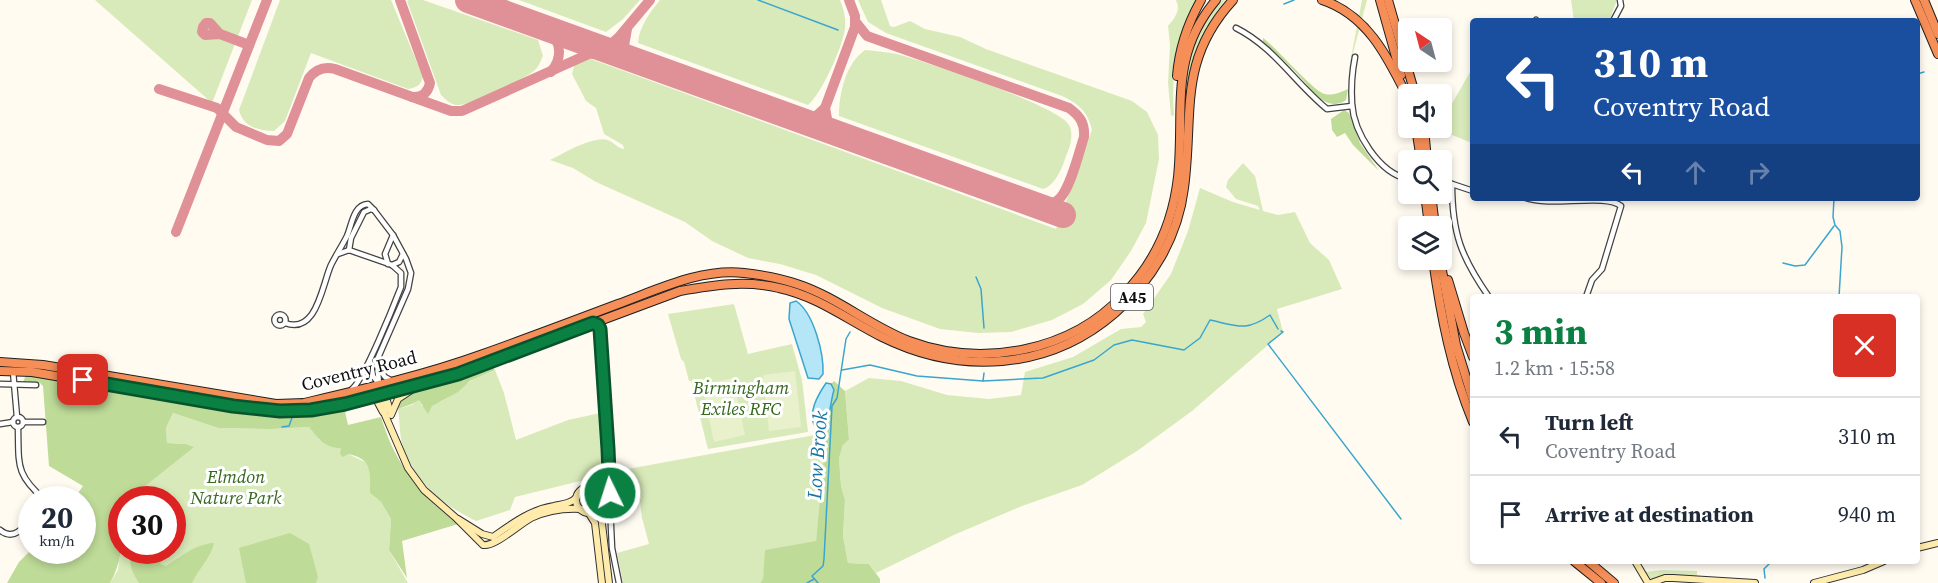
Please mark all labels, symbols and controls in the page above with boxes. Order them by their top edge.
north arrow [1398,18,1452,72]
map controls [1398,18,1452,270]
text: 310 m [1593,33,1708,91]
icon: left [1494,42,1572,120]
button: sound [1398,84,1452,138]
text: Coventry Road [1593,88,1770,125]
button: search [1398,150,1452,204]
icon: left [1616,156,1649,189]
icon: ahead [1679,156,1712,189]
icon: right [1742,156,1775,189]
button: layers [1398,216,1452,270]
road number: A45 [1111,284,1153,310]
text: 3 min [1494,307,1587,356]
button: close [1833,314,1896,377]
street label: Coventry Road [299,344,419,397]
pin [57,354,108,405]
text: 1.2 km · 15:58 [1494,354,1615,382]
icon: arrive [66,363,99,396]
park label: Birmingham Exiles RFC [692,375,790,421]
text: Turn left [1545,407,1633,437]
water label: Low Brook [800,409,834,501]
icon: left [1494,420,1527,453]
text: 310 m [1838,421,1896,451]
text: Coventry Road [1545,437,1676,465]
position arrow [578,461,642,525]
park label: Elmdon Nature Park [189,464,282,510]
speed limit sign: 30 [108,486,186,564]
text: 20 [41,497,73,538]
icon: arrive [1494,498,1527,531]
text: Arrive at destination [1545,499,1754,529]
text: 940 m [1838,499,1896,529]
text: km/h [39,530,75,551]

